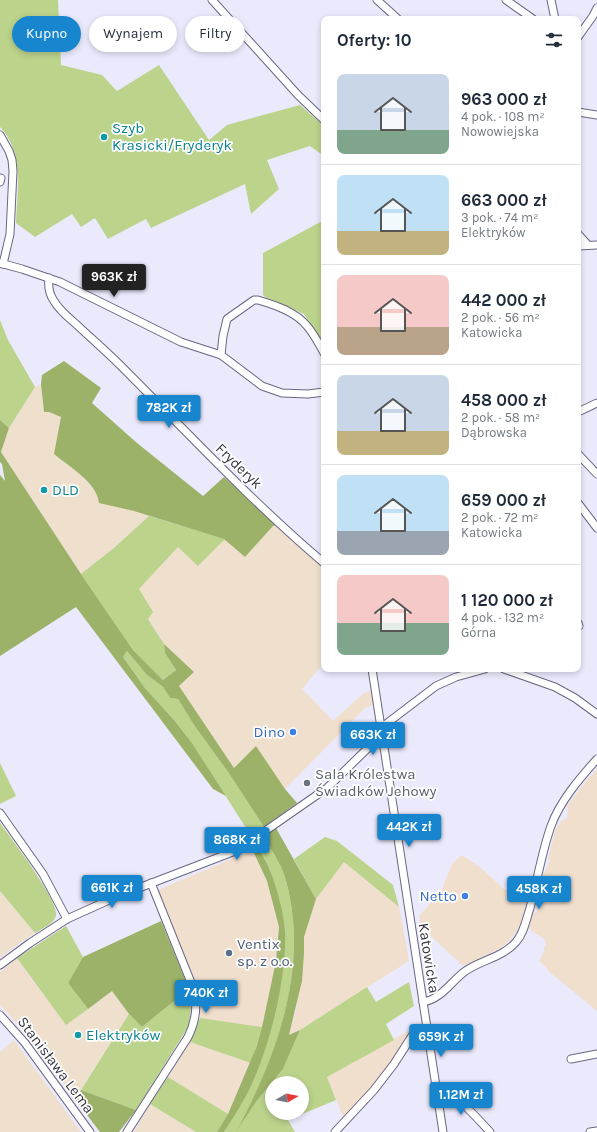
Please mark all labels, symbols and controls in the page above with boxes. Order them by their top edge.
chip: Kupno [12,16,81,52]
chip: Wynajem [89,16,177,52]
chip: Filtry [185,16,245,52]
icon: filters [543,29,565,51]
text: Oferty: 10 [337,30,412,50]
text: 963 000 zł [461,89,547,109]
icon: home [369,90,417,138]
text: 4 pok. · 108 m² [461,109,545,124]
place label: Szyb Krasicki/Fryderyk [112,119,232,154]
text: Nowowiejska [461,124,539,139]
marker: Szyb Krasicki/Fryderyk [99,132,109,142]
text: 663 000 zł [461,190,547,210]
icon: home [369,191,417,239]
text: 3 pok. · 74 m² [461,210,538,225]
text: Elektryków [461,225,525,240]
pin: 963K zł [77,264,151,298]
text: 963K zł [91,269,137,284]
text: 442 000 zł [461,290,546,310]
icon: home [369,291,417,339]
text: 2 pok. · 56 m² [461,310,540,325]
text: Katowicka [461,325,523,340]
text: 458 000 zł [461,390,546,410]
icon: home [369,391,417,439]
pin: 782K zł [132,395,206,429]
text: 782K zł [147,400,191,415]
text: 2 pok. · 58 m² [461,410,540,425]
text: Dąbrowska [461,425,527,440]
street label: Fryderyk [212,439,266,493]
place label: DLD [52,481,79,499]
marker: DLD [39,485,49,495]
text: 659 000 zł [461,490,546,510]
icon: home [369,491,417,539]
text: 2 pok. · 72 m² [461,510,539,525]
text: Katowicka [461,525,523,540]
text: 1 120 000 zł [461,590,553,610]
icon: home [369,591,417,639]
text: 4 pok. · 132 m² [461,610,544,625]
text: Górna [461,625,496,640]
pin: 663K zł [336,722,410,756]
place label: Dino [253,723,285,741]
marker: Dino [288,727,298,737]
text: 663K zł [350,727,396,742]
place label: Sala Królestwa Świadków Jehowy [315,765,437,800]
marker: Sala Królestwa Świadków Jehowy [302,778,312,788]
pin: 442K zł [372,814,446,848]
text: 442K zł [386,819,432,834]
pin: 868K zł [200,827,274,861]
text: 868K zł [214,832,260,847]
pin: 661K zł [75,875,149,909]
pin: 458K zł [502,876,576,910]
text: 661K zł [91,880,133,895]
text: 458K zł [516,881,562,896]
place label: Netto [420,887,457,905]
marker: Netto [460,891,470,901]
street label: Katowicka [415,922,443,994]
place label: Ventix sp. z o.o. [237,935,293,970]
marker: Ventix sp. z o.o. [224,948,234,958]
pin: 740K zł [169,980,243,1014]
text: 740K zł [184,985,228,1000]
street label: Stanisława Lema [14,1013,98,1117]
pin: 659K zł [404,1024,478,1058]
place label: Elektryków [86,1026,160,1044]
text: 659K zł [418,1029,464,1044]
marker: Elektryków [73,1030,83,1040]
north arrow [265,1076,309,1120]
map controls [265,1076,309,1120]
pin: 1.12M zł [420,1082,502,1116]
text: 1.12M zł [439,1087,483,1102]

